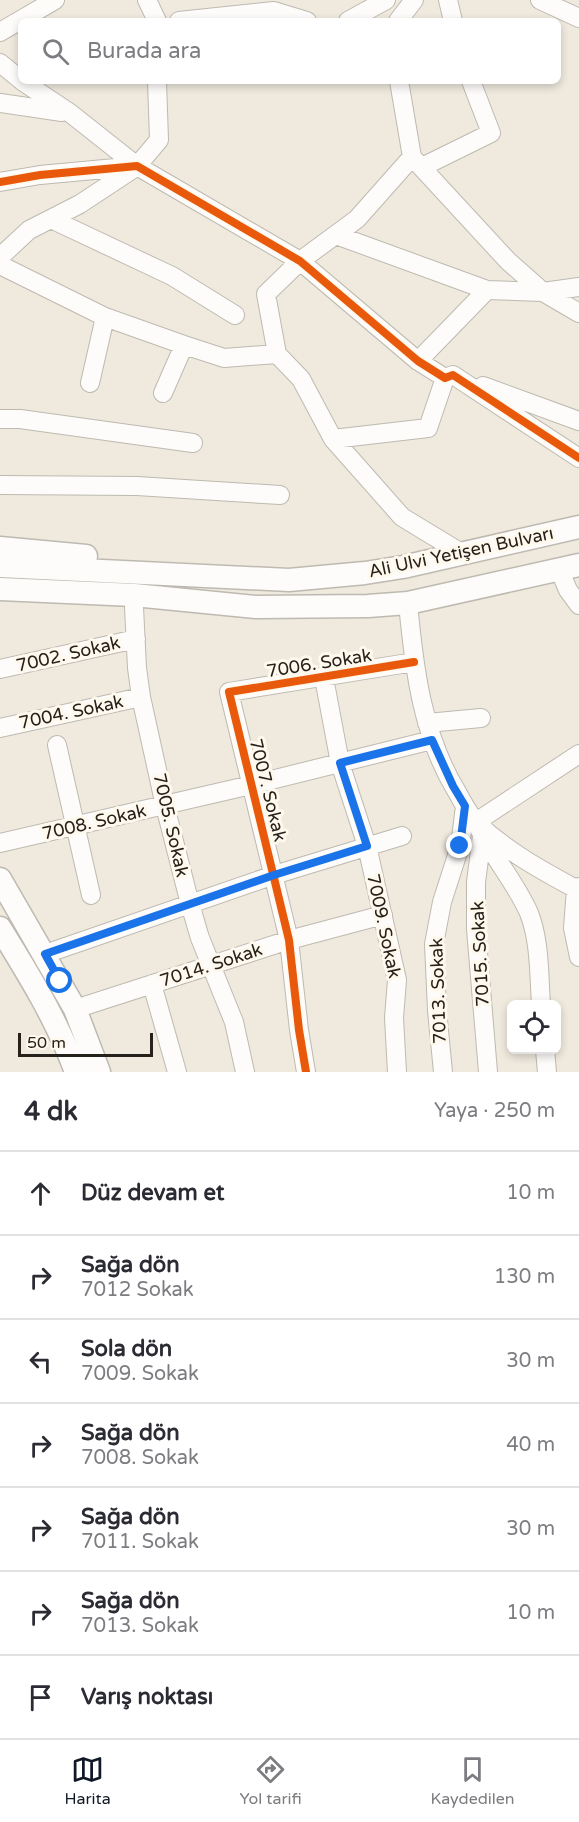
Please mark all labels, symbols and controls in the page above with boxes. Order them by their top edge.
search box [18,18,561,84]
icon: search [39,35,72,68]
text: Burada ara [87,38,201,64]
street label: Ali Ulvi Yetişen Bulvarı [367,522,555,582]
street label: 7002. Sokak [14,631,122,677]
street label: 7006. Sokak [265,644,373,682]
street label: 7004. Sokak [17,690,125,734]
street label: 7007. Sokak [245,736,291,844]
street label: 7005. Sokak [148,771,194,879]
street label: 7008. Sokak [40,799,148,845]
route end [446,832,472,858]
street label: 7009. Sokak [362,872,406,980]
street label: 7015. Sokak [466,900,494,1007]
street label: 7013. Sokak [425,937,451,1044]
street label: 7014. Sokak [157,938,265,992]
route start [46,967,72,993]
map controls [507,1000,561,1054]
button: locate [507,1000,561,1054]
scale bar [18,1030,153,1058]
text: 50 m [27,1033,66,1053]
text: 4 dk [24,1096,78,1127]
text: Yaya · 250 m [434,1099,555,1123]
icon: ahead [24,1177,57,1210]
text: Düz devam et [81,1180,224,1206]
text: 10 m [506,1181,555,1205]
text: Sağa dön [81,1252,180,1278]
icon: right [24,1261,57,1294]
text: 130 m [494,1265,555,1289]
text: 7012 Sokak [81,1278,194,1302]
text: Sola dön [81,1336,172,1362]
icon: left [24,1345,57,1378]
text: 30 m [506,1349,555,1373]
text: 7009. Sokak [81,1362,199,1386]
text: Sağa dön [81,1420,180,1446]
icon: right [24,1429,57,1462]
text: 40 m [506,1433,555,1457]
text: 7008. Sokak [81,1446,199,1470]
text: Sağa dön [81,1504,180,1530]
icon: right [24,1513,57,1546]
text: 30 m [506,1517,555,1541]
text: 7011. Sokak [81,1530,199,1554]
text: Sağa dön [81,1588,180,1614]
icon: right [24,1597,57,1630]
text: 10 m [506,1601,555,1625]
text: 7013. Sokak [81,1614,199,1638]
icon: arrive [24,1681,57,1714]
text: Varış noktası [81,1684,213,1710]
tab: Harita [64,1753,111,1809]
tab: Yol tarifi [239,1753,302,1809]
tab: Kaydedilen [431,1753,515,1809]

